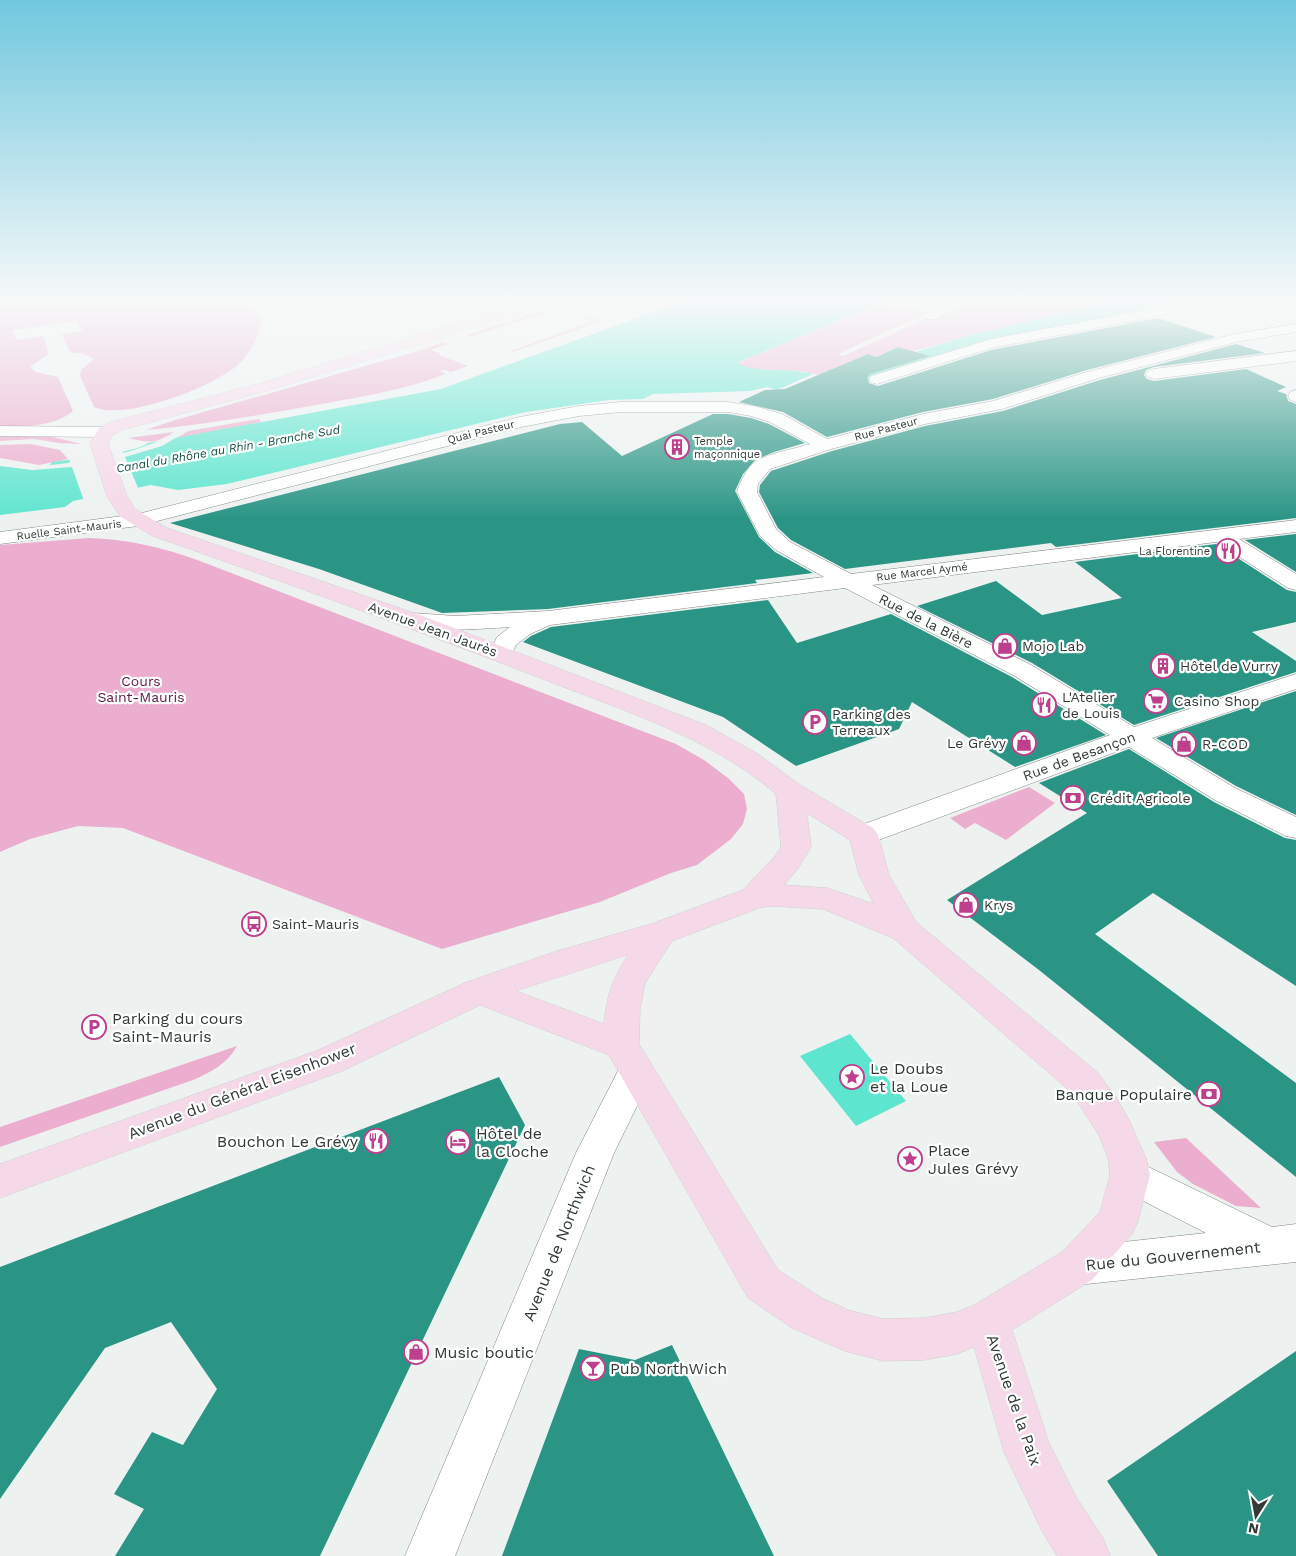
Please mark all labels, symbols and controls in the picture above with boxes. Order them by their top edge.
street label: Rue Pasteur [853,414,920,444]
street label: Quai Pasteur [446,417,516,447]
water label: Canal du Rhône au Rhin - Branche Sud [115,422,342,476]
building icon: Temple maçonnique [664,434,690,460]
place label: Temple maçonnique [694,435,760,461]
street label: Ruelle Saint-Mauris [16,517,122,543]
restaurant icon: La Florentine [1215,538,1241,564]
place label: La Florentine [1139,545,1210,558]
street label: Rue Marcel Aymé [876,560,968,584]
street label: Rue de la Bière [876,590,976,652]
street label: Avenue Jean Jaurès [366,598,500,660]
shop icon: Mojo Lab [992,633,1018,659]
place label: Mojo Lab [1022,638,1084,654]
building icon: Hôtel de Vurry [1150,653,1176,679]
place label: Hôtel de Vurry [1180,658,1279,674]
park label: Cours Saint-Mauris [97,673,185,705]
supermarket icon: Casino Shop [1143,688,1169,714]
place label: L'Atelier de Louis [1062,689,1120,721]
restaurant icon: L'Atelier de Louis [1031,692,1057,718]
place label: Casino Shop [1174,693,1259,709]
place label: Parking des Terreaux [832,706,911,738]
parking icon: Parking des Terreaux [802,709,828,735]
street label: Rue de Besançon [1021,728,1137,784]
shop icon: Le Grévy [1011,730,1037,756]
shop icon: R-COD [1171,731,1197,757]
place label: Le Grévy [947,735,1007,751]
place label: R-COD [1202,736,1248,752]
bank icon: Crédit Agricole [1060,785,1086,811]
place label: Crédit Agricole [1090,790,1190,806]
shop icon: Krys [953,892,979,918]
place label: Krys [984,897,1013,913]
bus stop icon: Saint-Mauris [241,911,267,937]
place label: Saint-Mauris [272,916,359,932]
place label: Parking du cours Saint-Mauris [112,1009,243,1046]
parking icon: Parking du cours Saint-Mauris [81,1014,107,1040]
street label: Avenue du Général Eisenhower [125,1038,359,1143]
place label: Le Doubs et la Loue [870,1059,948,1096]
place icon: Le Doubs et la Loue [839,1064,865,1090]
bank icon: Banque Populaire [1196,1081,1222,1107]
place label: Banque Populaire [1055,1085,1192,1104]
place label: Hôtel de la Cloche [476,1124,549,1161]
restaurant icon: Bouchon Le Grévy [363,1128,389,1154]
hotel icon: Hôtel de la Cloche [445,1129,471,1155]
place label: Bouchon Le Grévy [217,1132,359,1151]
place label: Place Jules Grévy [928,1141,1019,1178]
place icon: Place Jules Grévy [897,1146,923,1172]
street label: Avenue de Northwich [519,1162,599,1324]
street label: Rue du Gouvernement [1085,1237,1262,1275]
street label: Avenue de la Paix [983,1332,1045,1468]
shop icon: Music boutic [403,1339,429,1365]
place label: Music boutic [434,1343,534,1362]
bar icon: Pub NorthWich [580,1355,606,1381]
place label: Pub NorthWich [610,1359,727,1378]
north arrow [1231,1491,1281,1541]
text: N [1247,1520,1260,1538]

